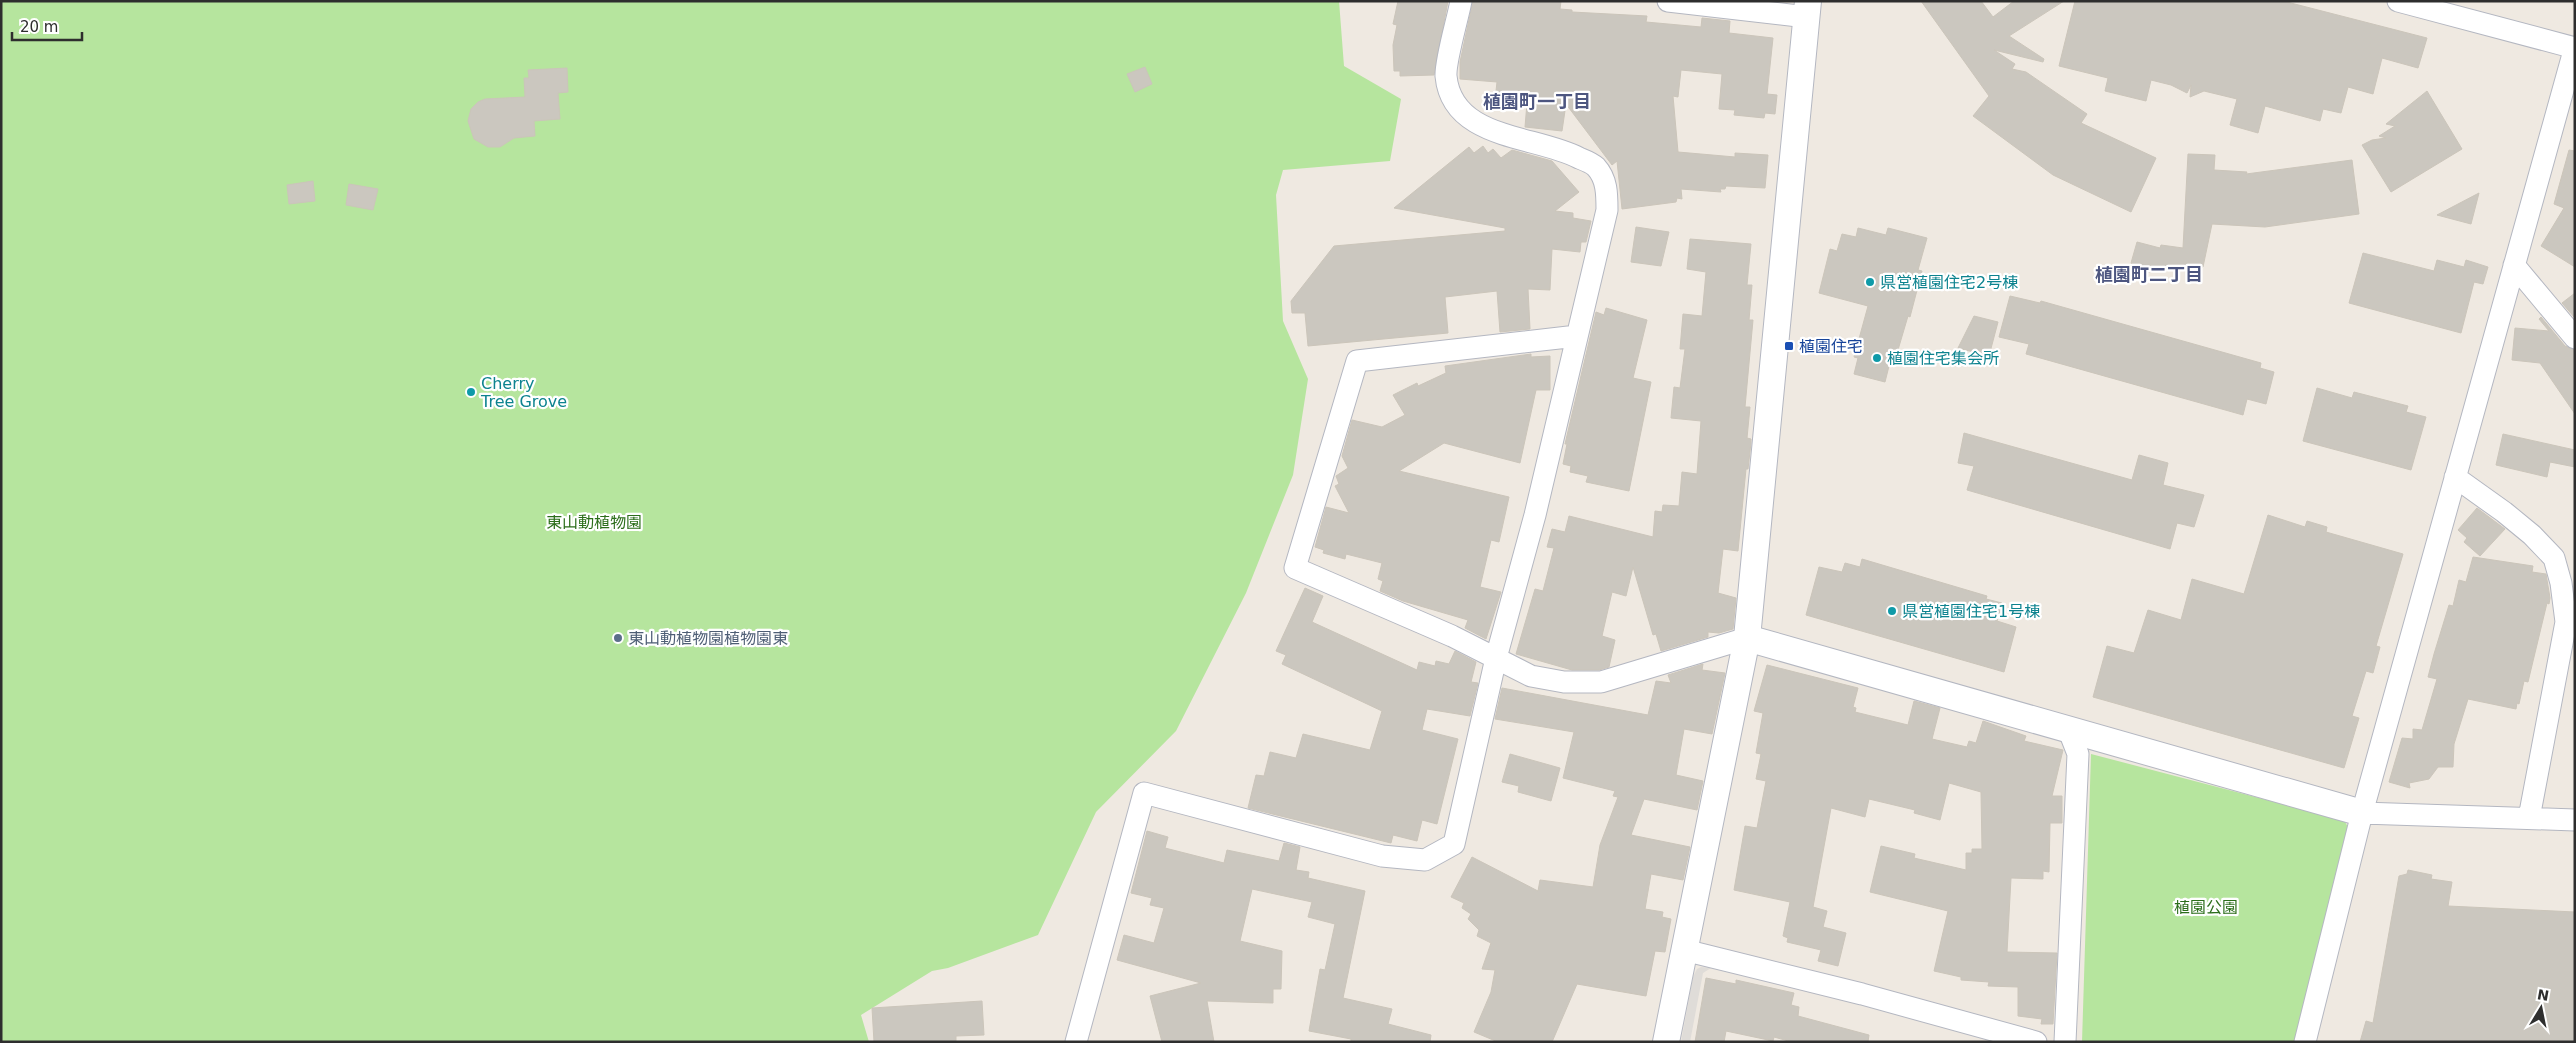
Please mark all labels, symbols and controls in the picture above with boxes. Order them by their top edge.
scale bar [12,10,82,42]
text: 20 m [20,18,58,36]
district label: 植園町一丁目 [1483,91,1591,112]
district label: 植園町二丁目 [2095,264,2203,285]
place label: 県営植園住宅2号棟 [1880,273,2018,292]
marker: 県営植園住宅2号棟 [1864,276,1876,288]
place label: 植園住宅 [1799,337,1863,356]
marker: 植園住宅 [1783,340,1795,352]
place label: 植園住宅集会所 [1887,349,1999,368]
marker: 植園住宅集会所 [1871,352,1883,364]
place label: Cherry Tree Grove [480,374,567,411]
marker: Cherry Tree Grove [465,386,477,398]
park label: 東山動植物園 [546,513,642,532]
place label: 県営植園住宅1号棟 [1902,602,2040,621]
marker: 県営植園住宅1号棟 [1886,605,1898,617]
place label: 東山動植物園植物園東 [628,629,788,648]
marker: 東山動植物園植物園東 [612,632,624,644]
park label: 植園公園 [2174,898,2238,917]
north arrow [2516,983,2566,1033]
text: N [2536,986,2550,1004]

